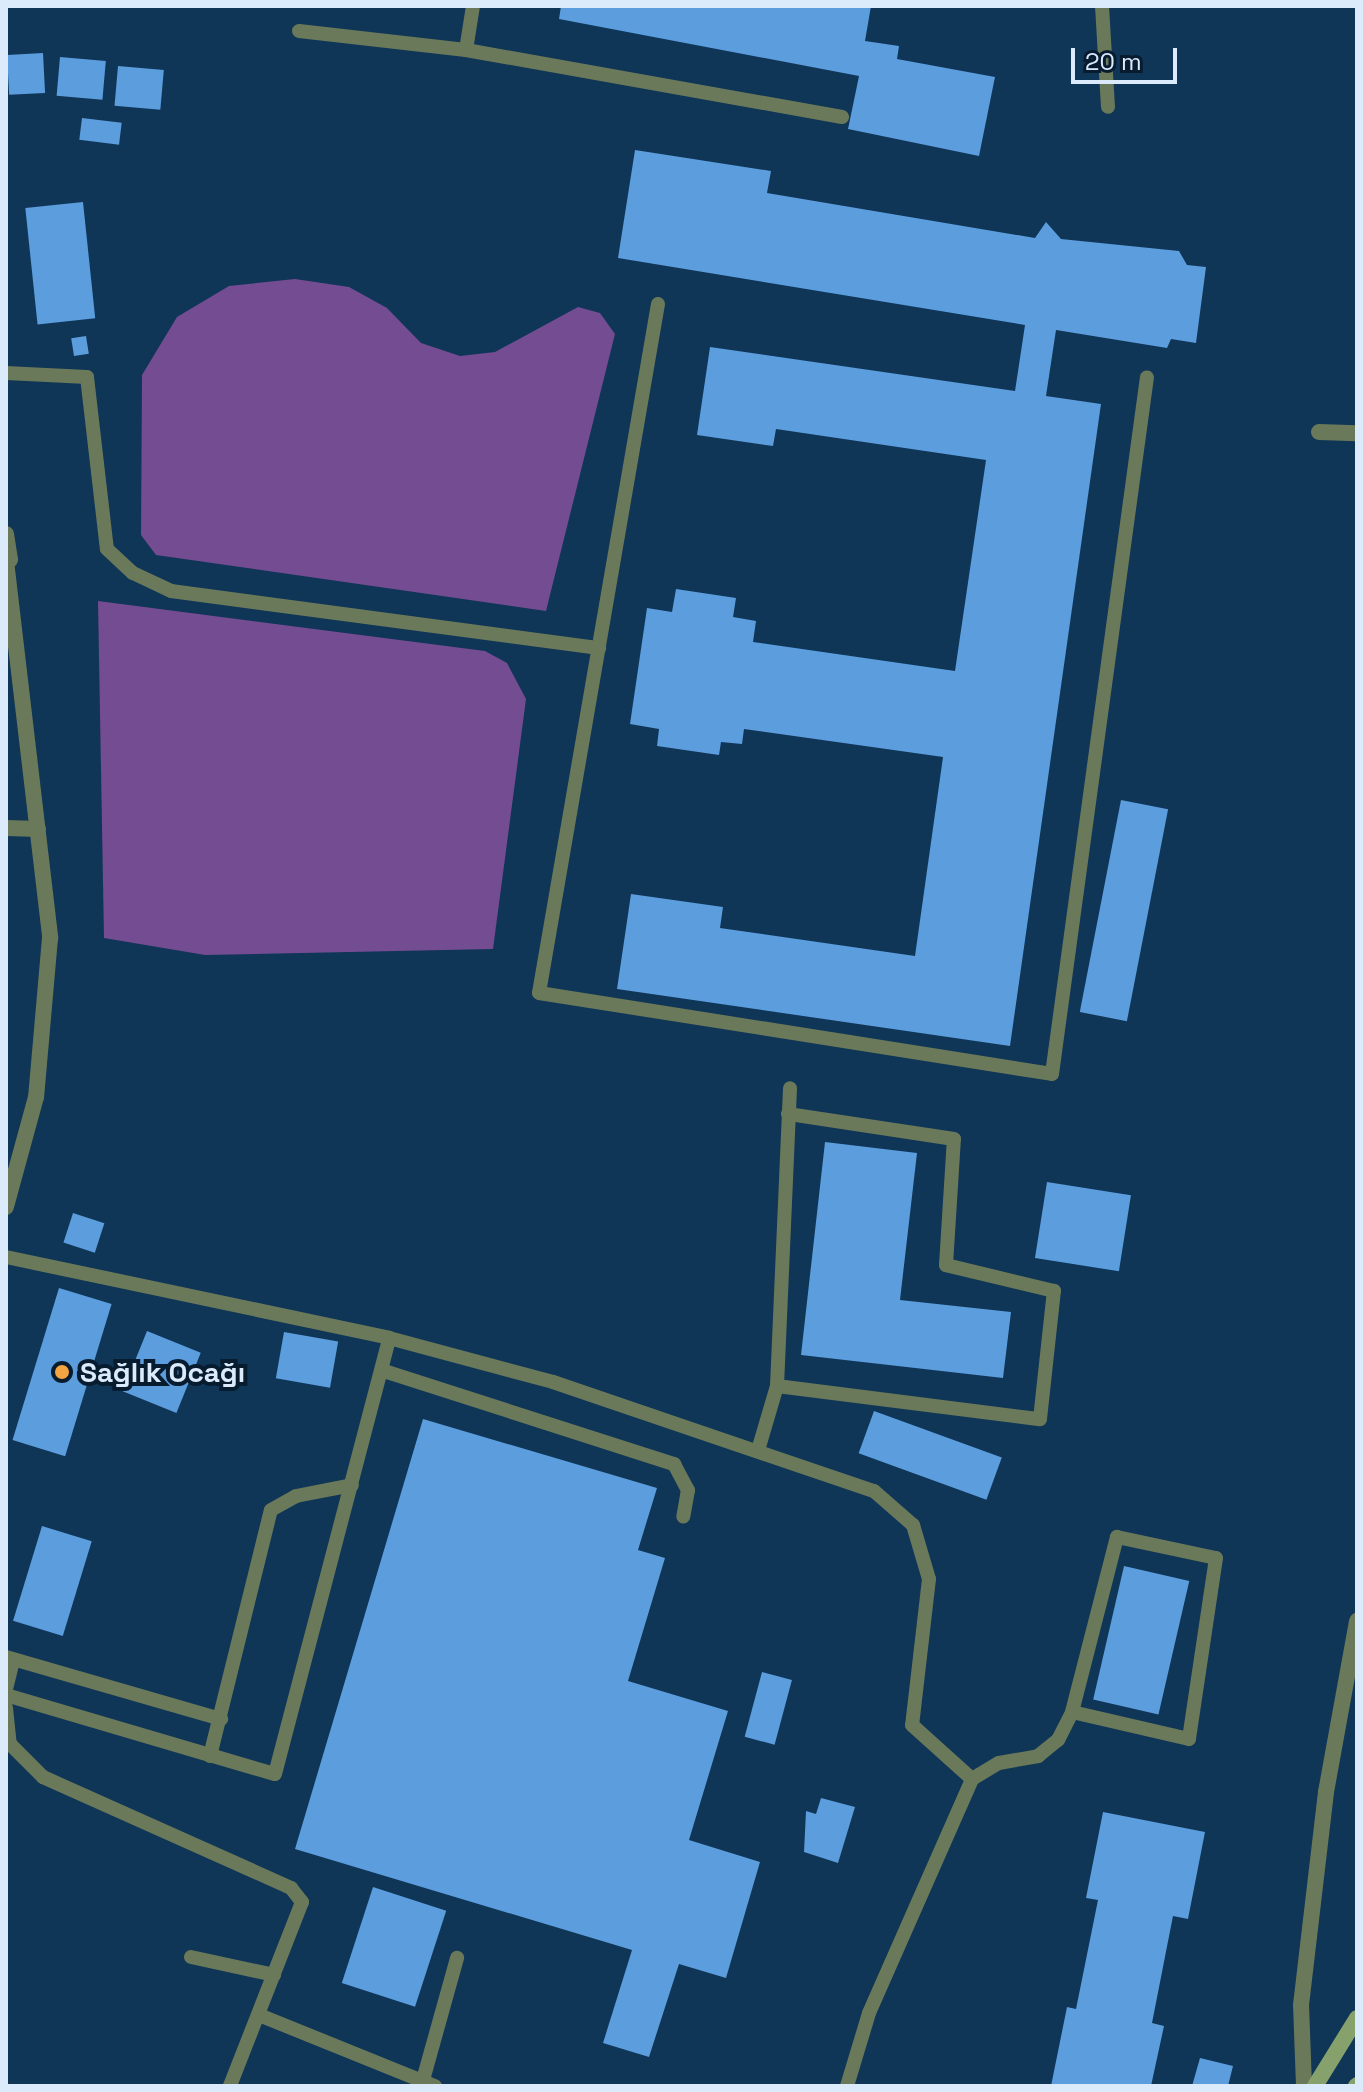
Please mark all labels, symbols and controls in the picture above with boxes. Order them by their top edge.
scale bar [1075,32,1181,82]
text: 20 m [1085,46,1142,77]
place label: Sağlık Ocağı [80,1355,245,1389]
marker: Sağlık Ocağı [51,1361,73,1383]

